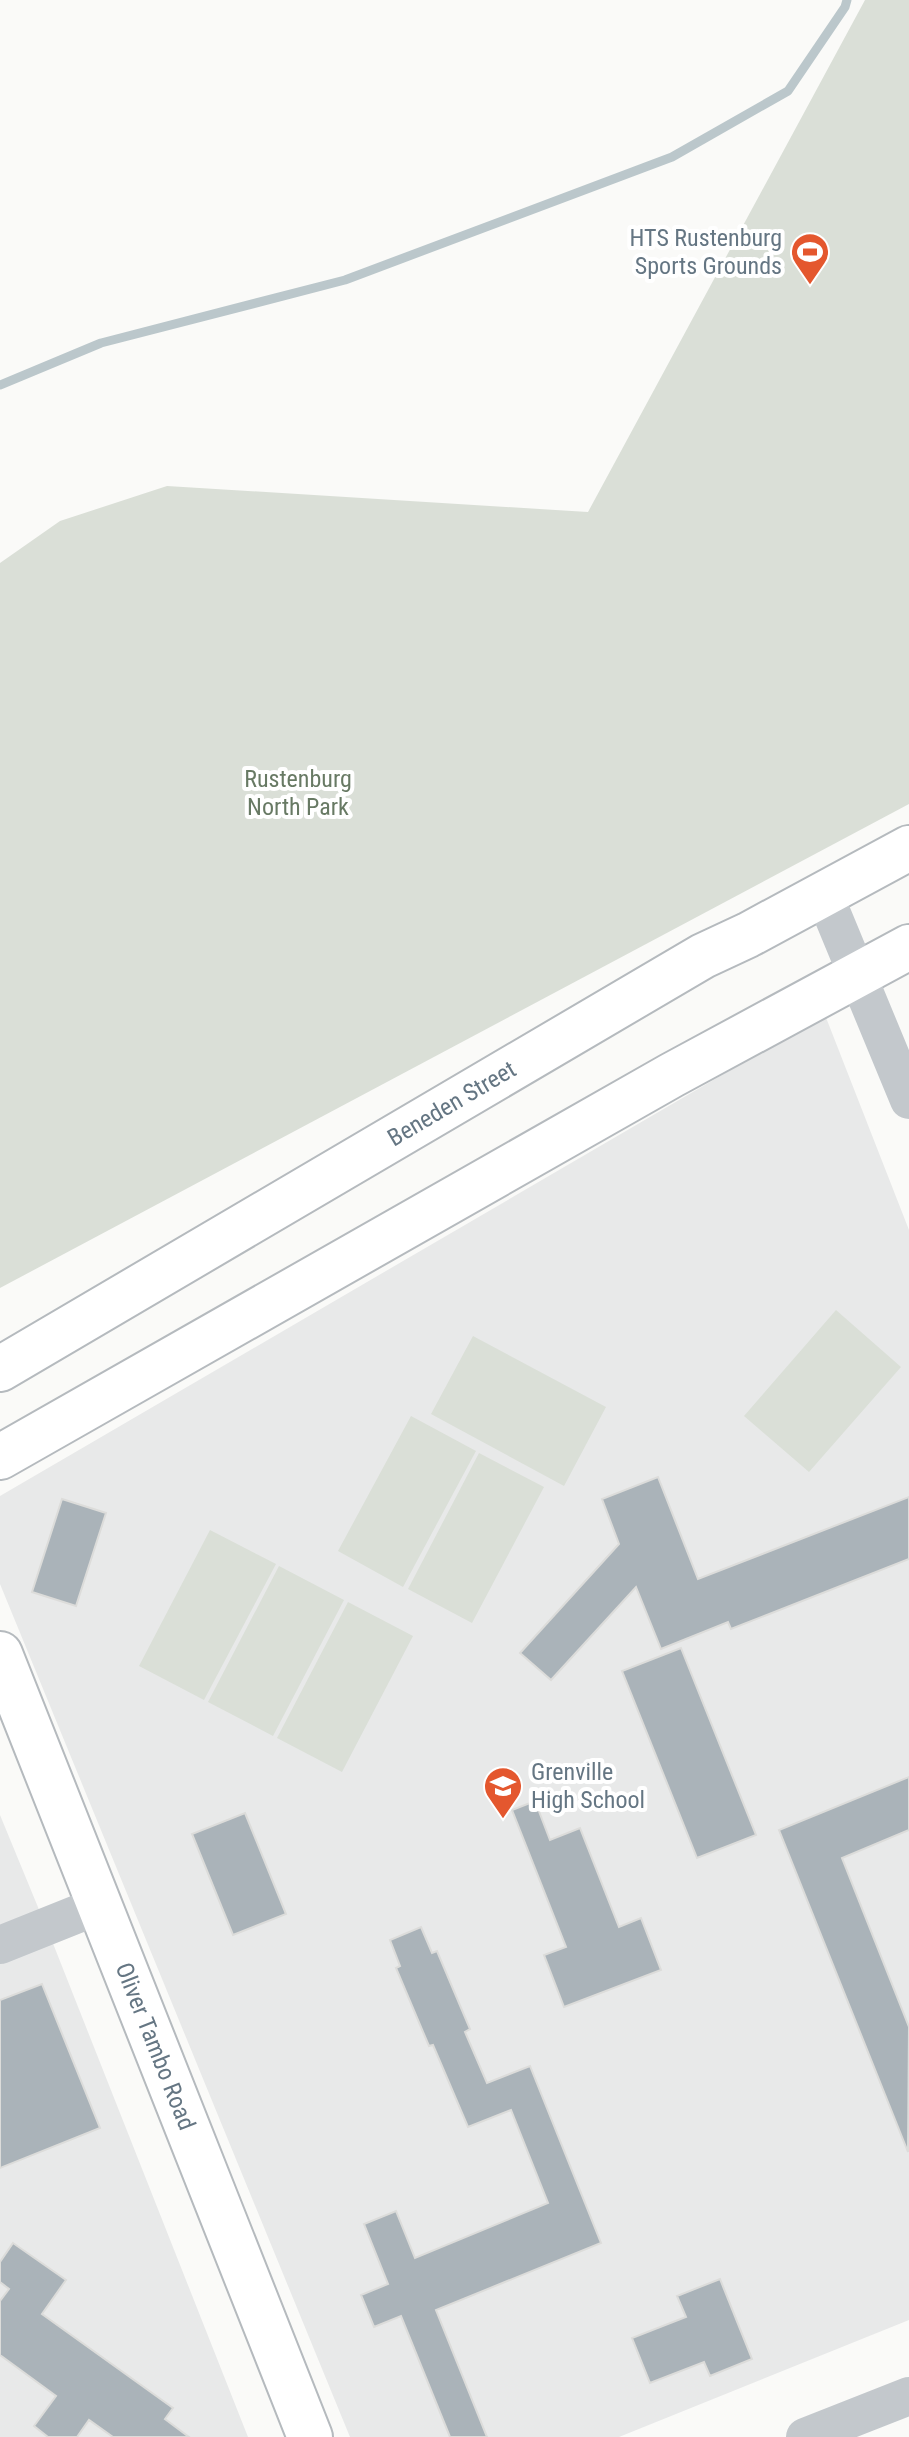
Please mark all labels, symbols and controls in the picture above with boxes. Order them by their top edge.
place label: HTS Rustenburg Sports Grounds [630,224,782,280]
sports icon: HTS Rustenburg Sports Grounds [789,231,831,286]
park label: Rustenburg North Park [244,765,352,821]
street label: Beneden Street [383,1055,521,1152]
place label: Grenville High School [531,1758,645,1814]
school or university icon: Grenville High School [482,1765,524,1820]
street label: Oliver Tambo Road [110,1959,201,2134]

